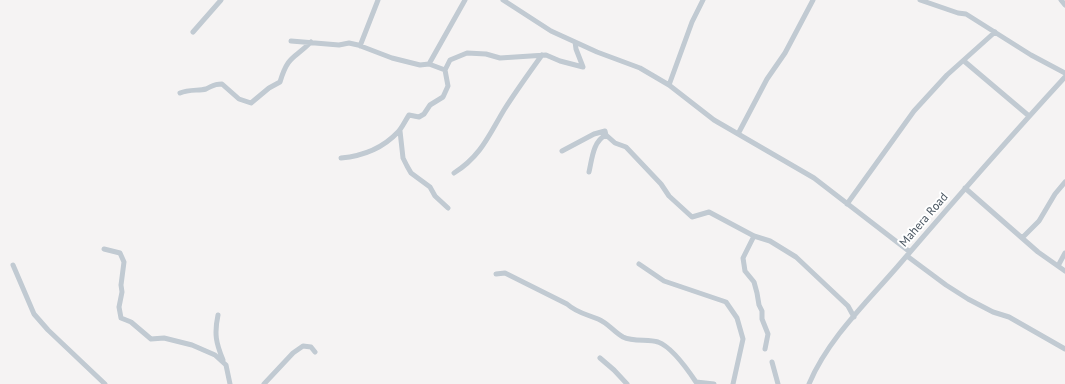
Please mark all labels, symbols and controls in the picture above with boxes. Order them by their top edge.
street label: Mahera Road [897,190,951,250]

